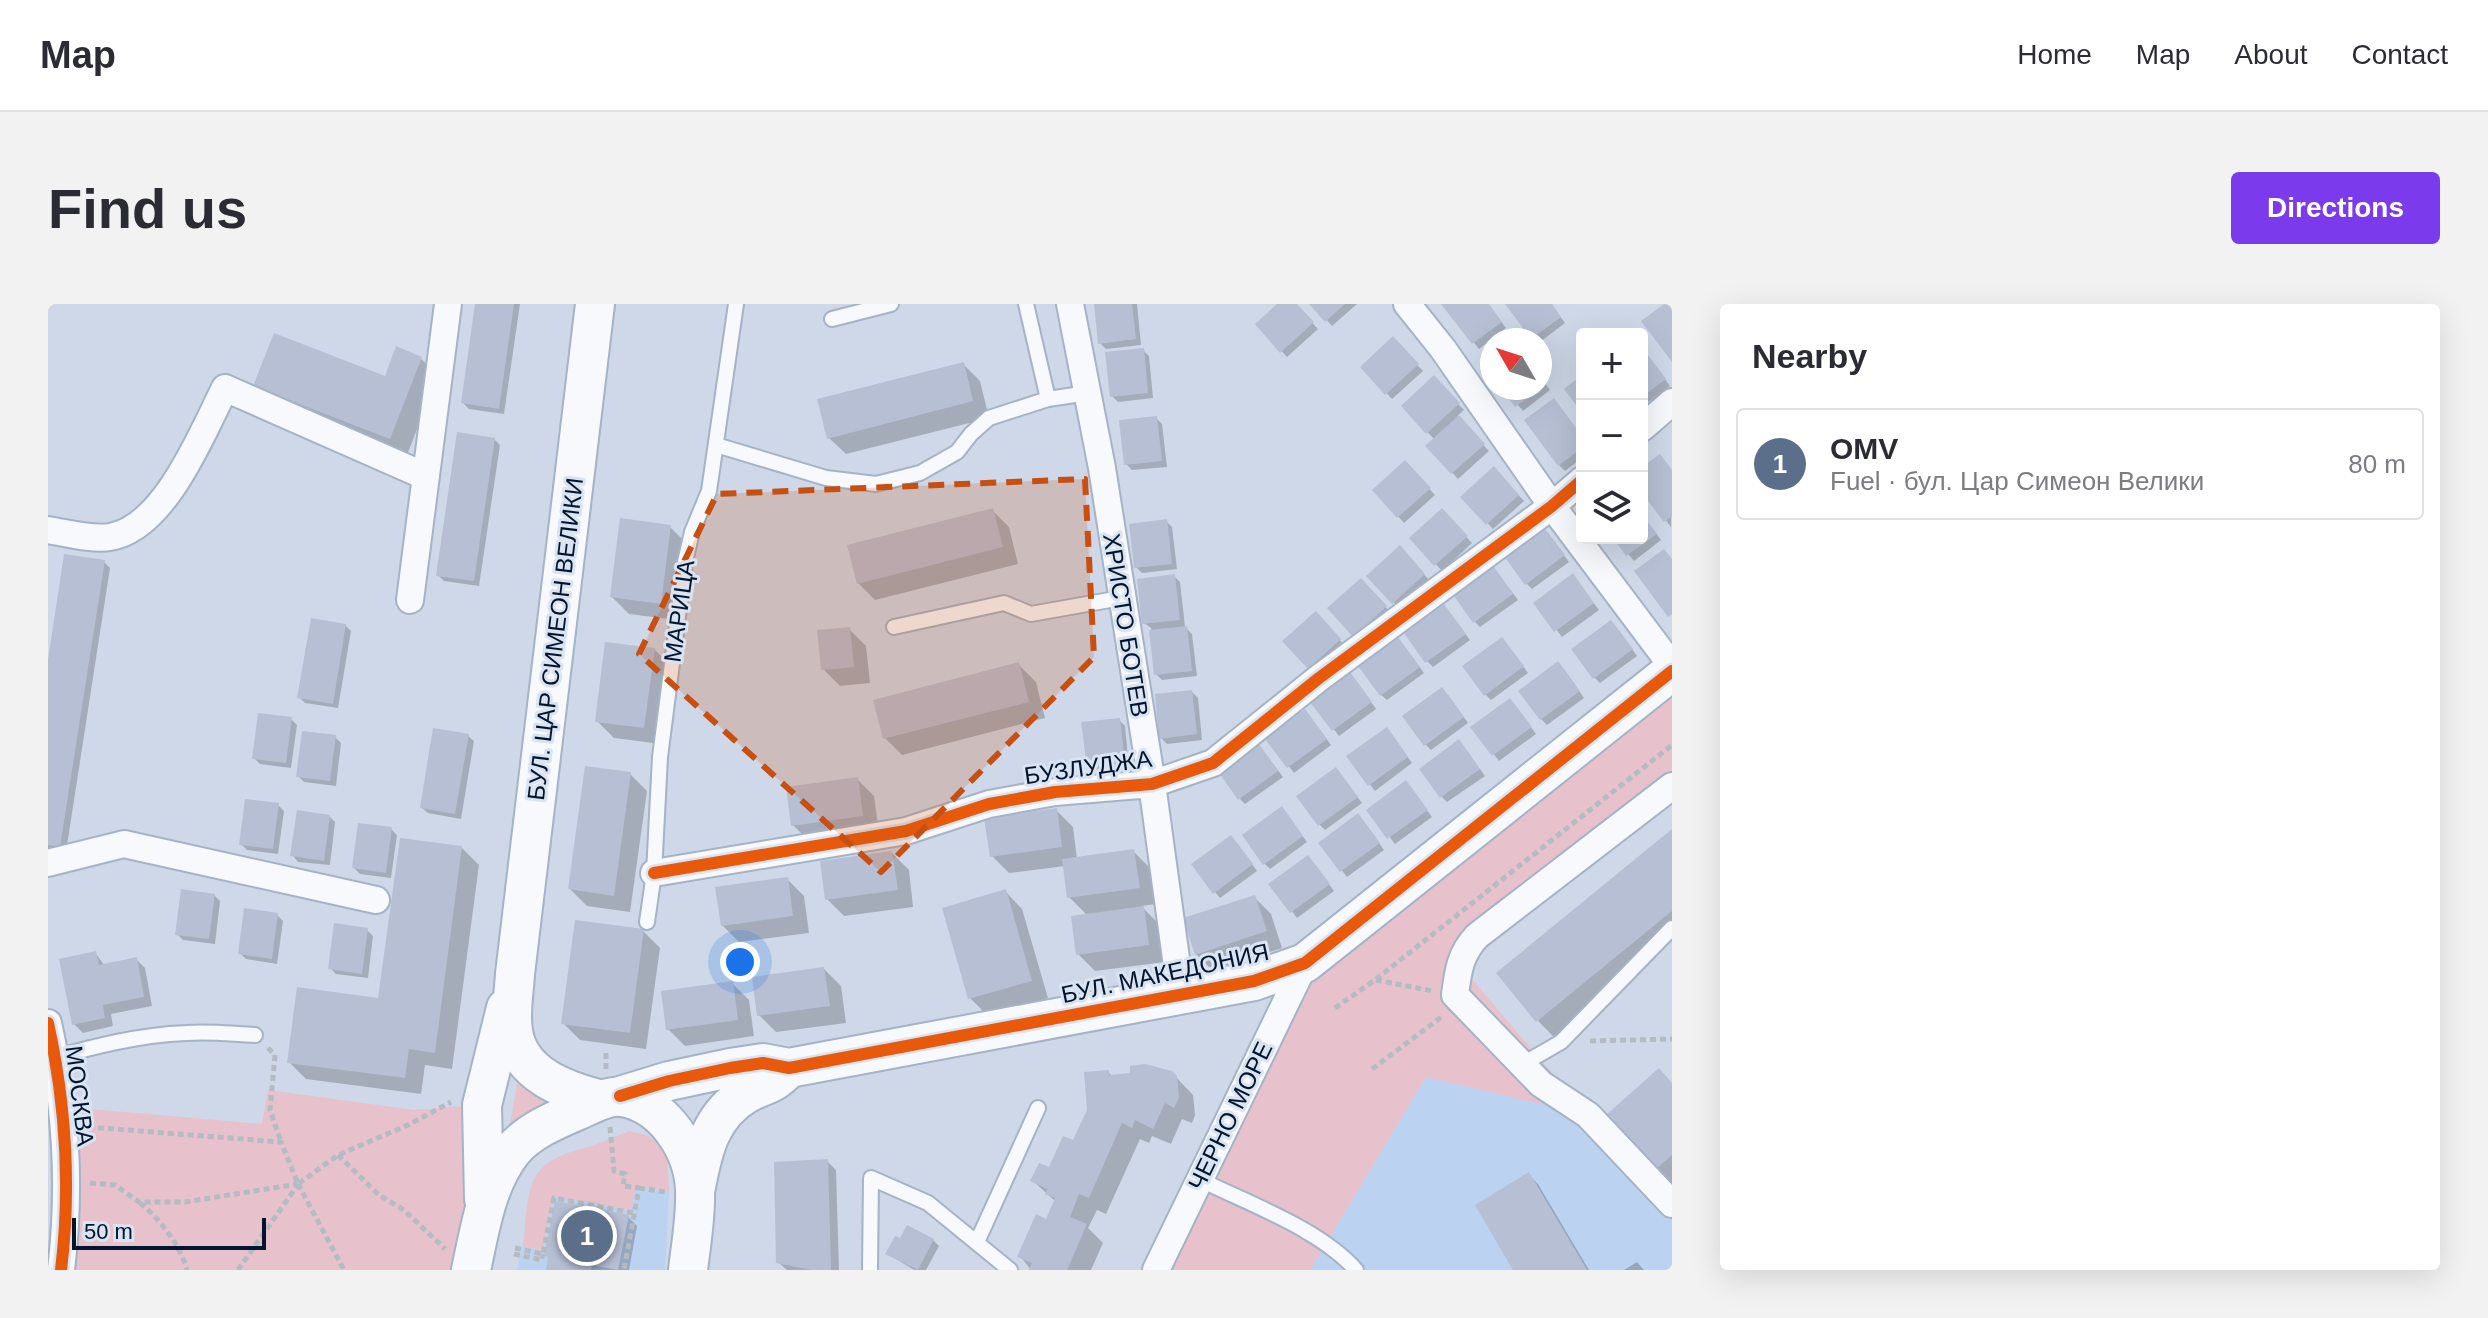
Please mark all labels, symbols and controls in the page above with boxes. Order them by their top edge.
text: Map [40,34,116,76]
text: Home [2017,39,2092,70]
text: Map [2136,39,2190,70]
text: About [2234,39,2308,70]
text: Contact [2352,39,2448,70]
button: Directions [2231,172,2440,244]
text: Find us [48,177,247,240]
north arrow [1480,328,1552,400]
map controls [1576,328,1648,544]
button: + [1576,328,1648,400]
text: Nearby [1752,337,1867,375]
button: − [1576,400,1648,472]
text: OMV [1830,432,1898,465]
text: 1 [1773,449,1787,479]
text: 80 m [2348,449,2406,479]
text: Fuel · бул. Цар Симеон Велики [1830,466,2204,496]
button: layers [1576,472,1648,544]
street label: БУЛ. ЦАР СИМЕОН ВЕЛИКИ [522,476,588,802]
street label: ХРИСТО БОТЕВ [1098,531,1154,719]
street label: МАРИЦА [658,558,700,664]
street label: БУЗЛУДЖА [1023,745,1153,789]
street label: БУЛ. МАКЕДОНИЯ [1059,938,1271,1008]
your location [720,942,760,982]
street label: ЧЕРНО МОРЕ [1182,1038,1278,1194]
street label: МОСКВА [60,1044,100,1148]
pin: 1 [561,1206,613,1266]
scale bar [72,1214,266,1250]
text: 50 m [84,1219,133,1244]

